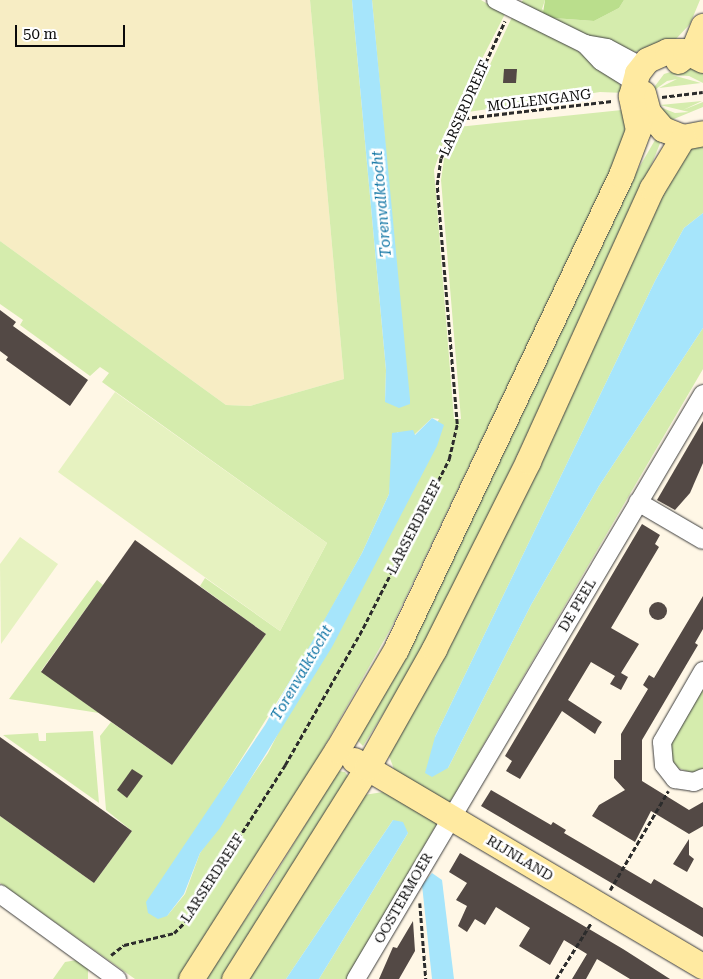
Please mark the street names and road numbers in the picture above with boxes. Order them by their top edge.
street label: LARSERDREEF [435,58,493,158]
street label: MOLLENGANG [486,85,592,115]
street label: LARSERDREEF [383,477,445,577]
street label: DE PEEL [555,575,599,635]
street label: LARSERDREEF [177,830,247,926]
street label: RIJNLAND [484,832,556,884]
street label: OOSTERMOER [370,850,436,946]

